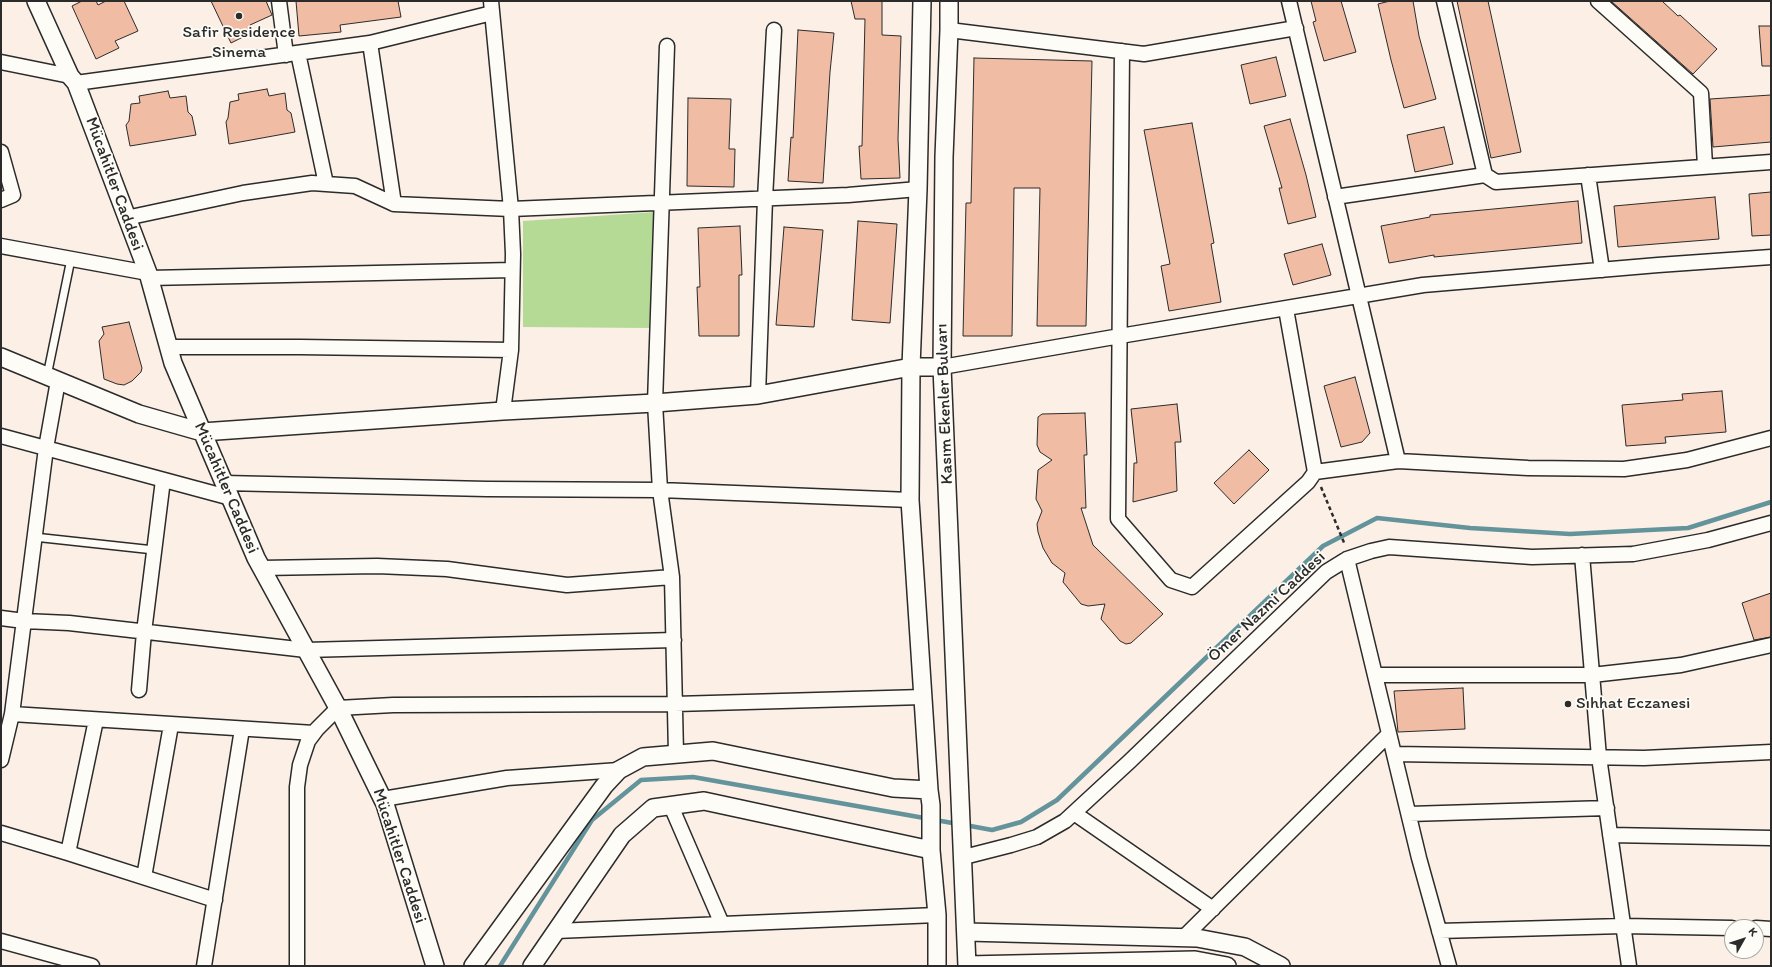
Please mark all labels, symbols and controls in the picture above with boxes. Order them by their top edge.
marker: Safir Residence Sinema [234,11,244,21]
place label: Safir Residence Sinema [183,23,295,63]
street label: Mücahitler Caddesi [80,114,148,254]
street label: Kasım Ekenler Bulvarı [932,323,958,485]
street label: Mücahitler Caddesi [189,419,263,557]
street label: Ömer Nazmi Caddesi [1204,547,1330,667]
place label: Sıhhat Eczanesi [1576,694,1690,714]
marker: Sıhhat Eczanesi [1563,699,1573,709]
street label: Mücahitler Caddesi [368,786,430,926]
north arrow [1724,919,1764,959]
text: K [1746,925,1760,939]

